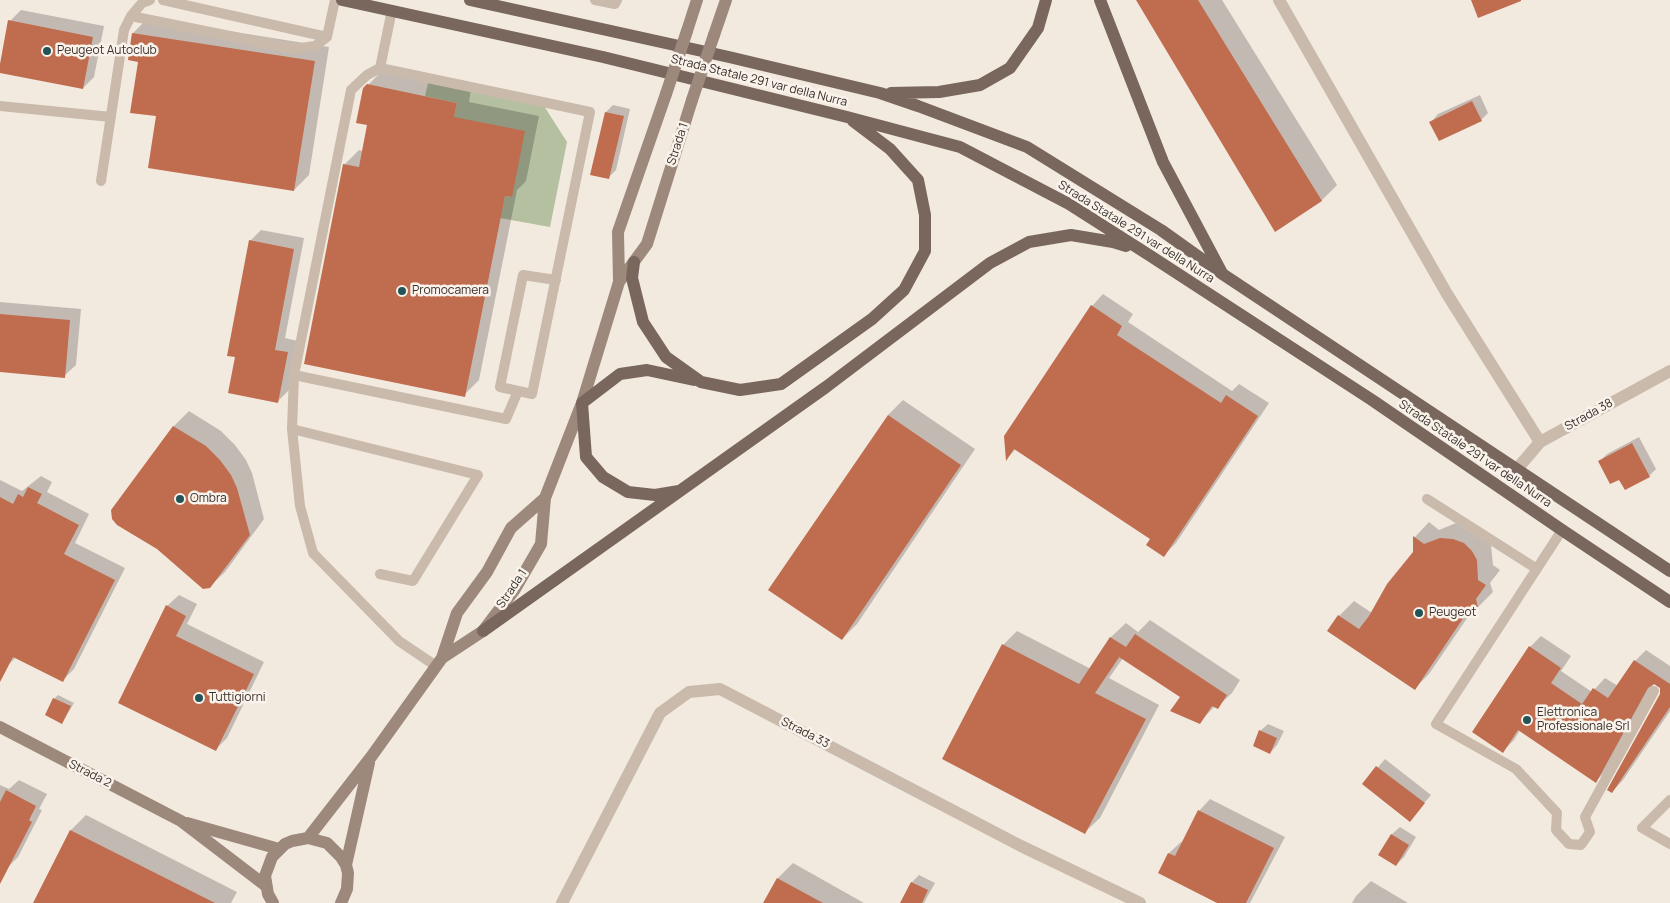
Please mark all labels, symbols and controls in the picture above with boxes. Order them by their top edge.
place label: Peugeot Autoclub [57,44,157,58]
marker: Peugeot Autoclub [41,45,53,57]
street label: Strada Statale 291 var della Nurra [669,52,849,110]
street label: Strada 1 [664,121,692,167]
street label: Strada Statale 291 var della Nurra [1055,178,1217,286]
place label: Promocamera [412,284,489,298]
marker: Promocamera [396,285,408,297]
street label: Strada 38 [1562,396,1616,434]
street label: Strada Statale 291 var della Nurra [1396,397,1554,511]
place label: Ombra [190,492,227,506]
marker: Ombra [174,493,186,505]
street label: Strada 1 [494,567,530,611]
place label: Peugeot [1429,606,1476,620]
marker: Peugeot [1413,607,1425,619]
place label: Tuttigiorni [209,691,266,705]
marker: Tuttigiorni [193,692,205,704]
place label: Elettronica Professionale Srl [1537,706,1630,734]
marker: Elettronica Professionale Srl [1521,714,1533,726]
street label: Strada 33 [778,715,832,751]
street label: Strada 2 [66,757,114,791]

